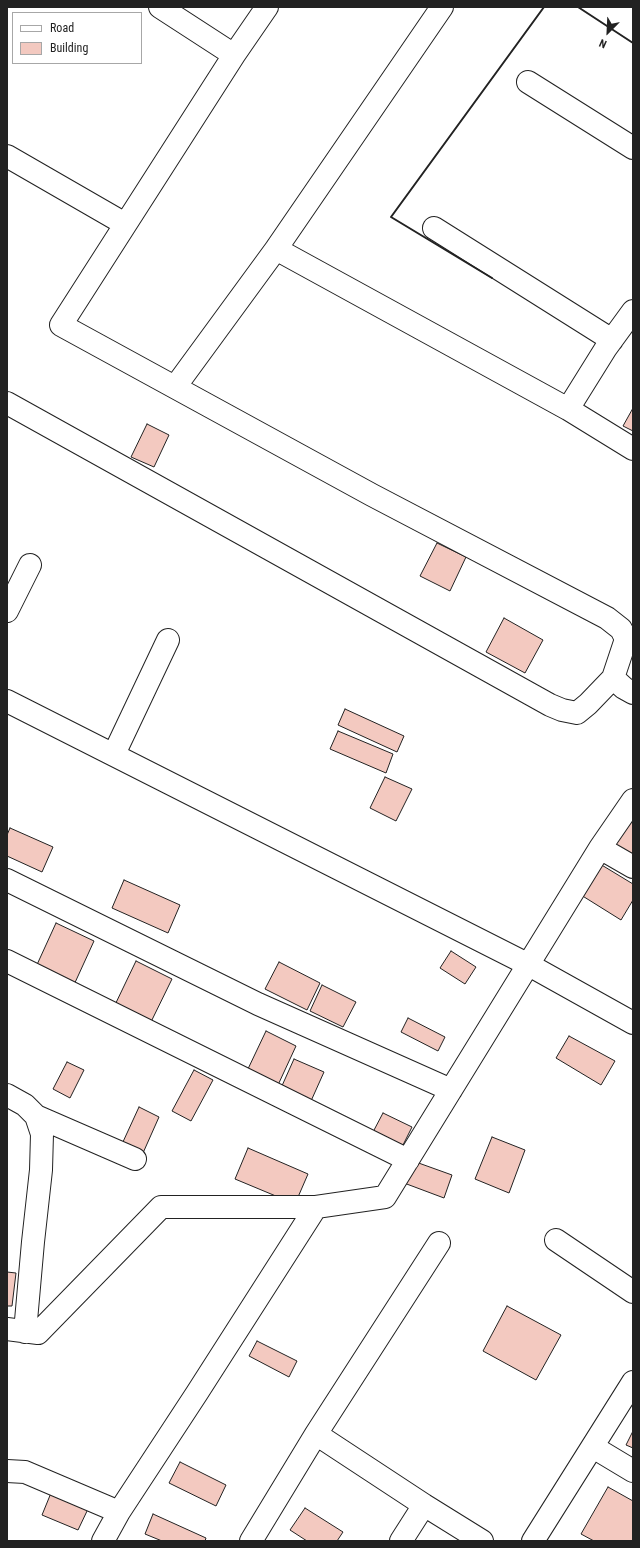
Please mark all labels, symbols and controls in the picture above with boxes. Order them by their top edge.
legend [12,12,142,64]
north arrow [588,12,628,52]
text: Road [50,21,74,35]
text: N [597,36,609,51]
text: Building [50,41,88,55]

